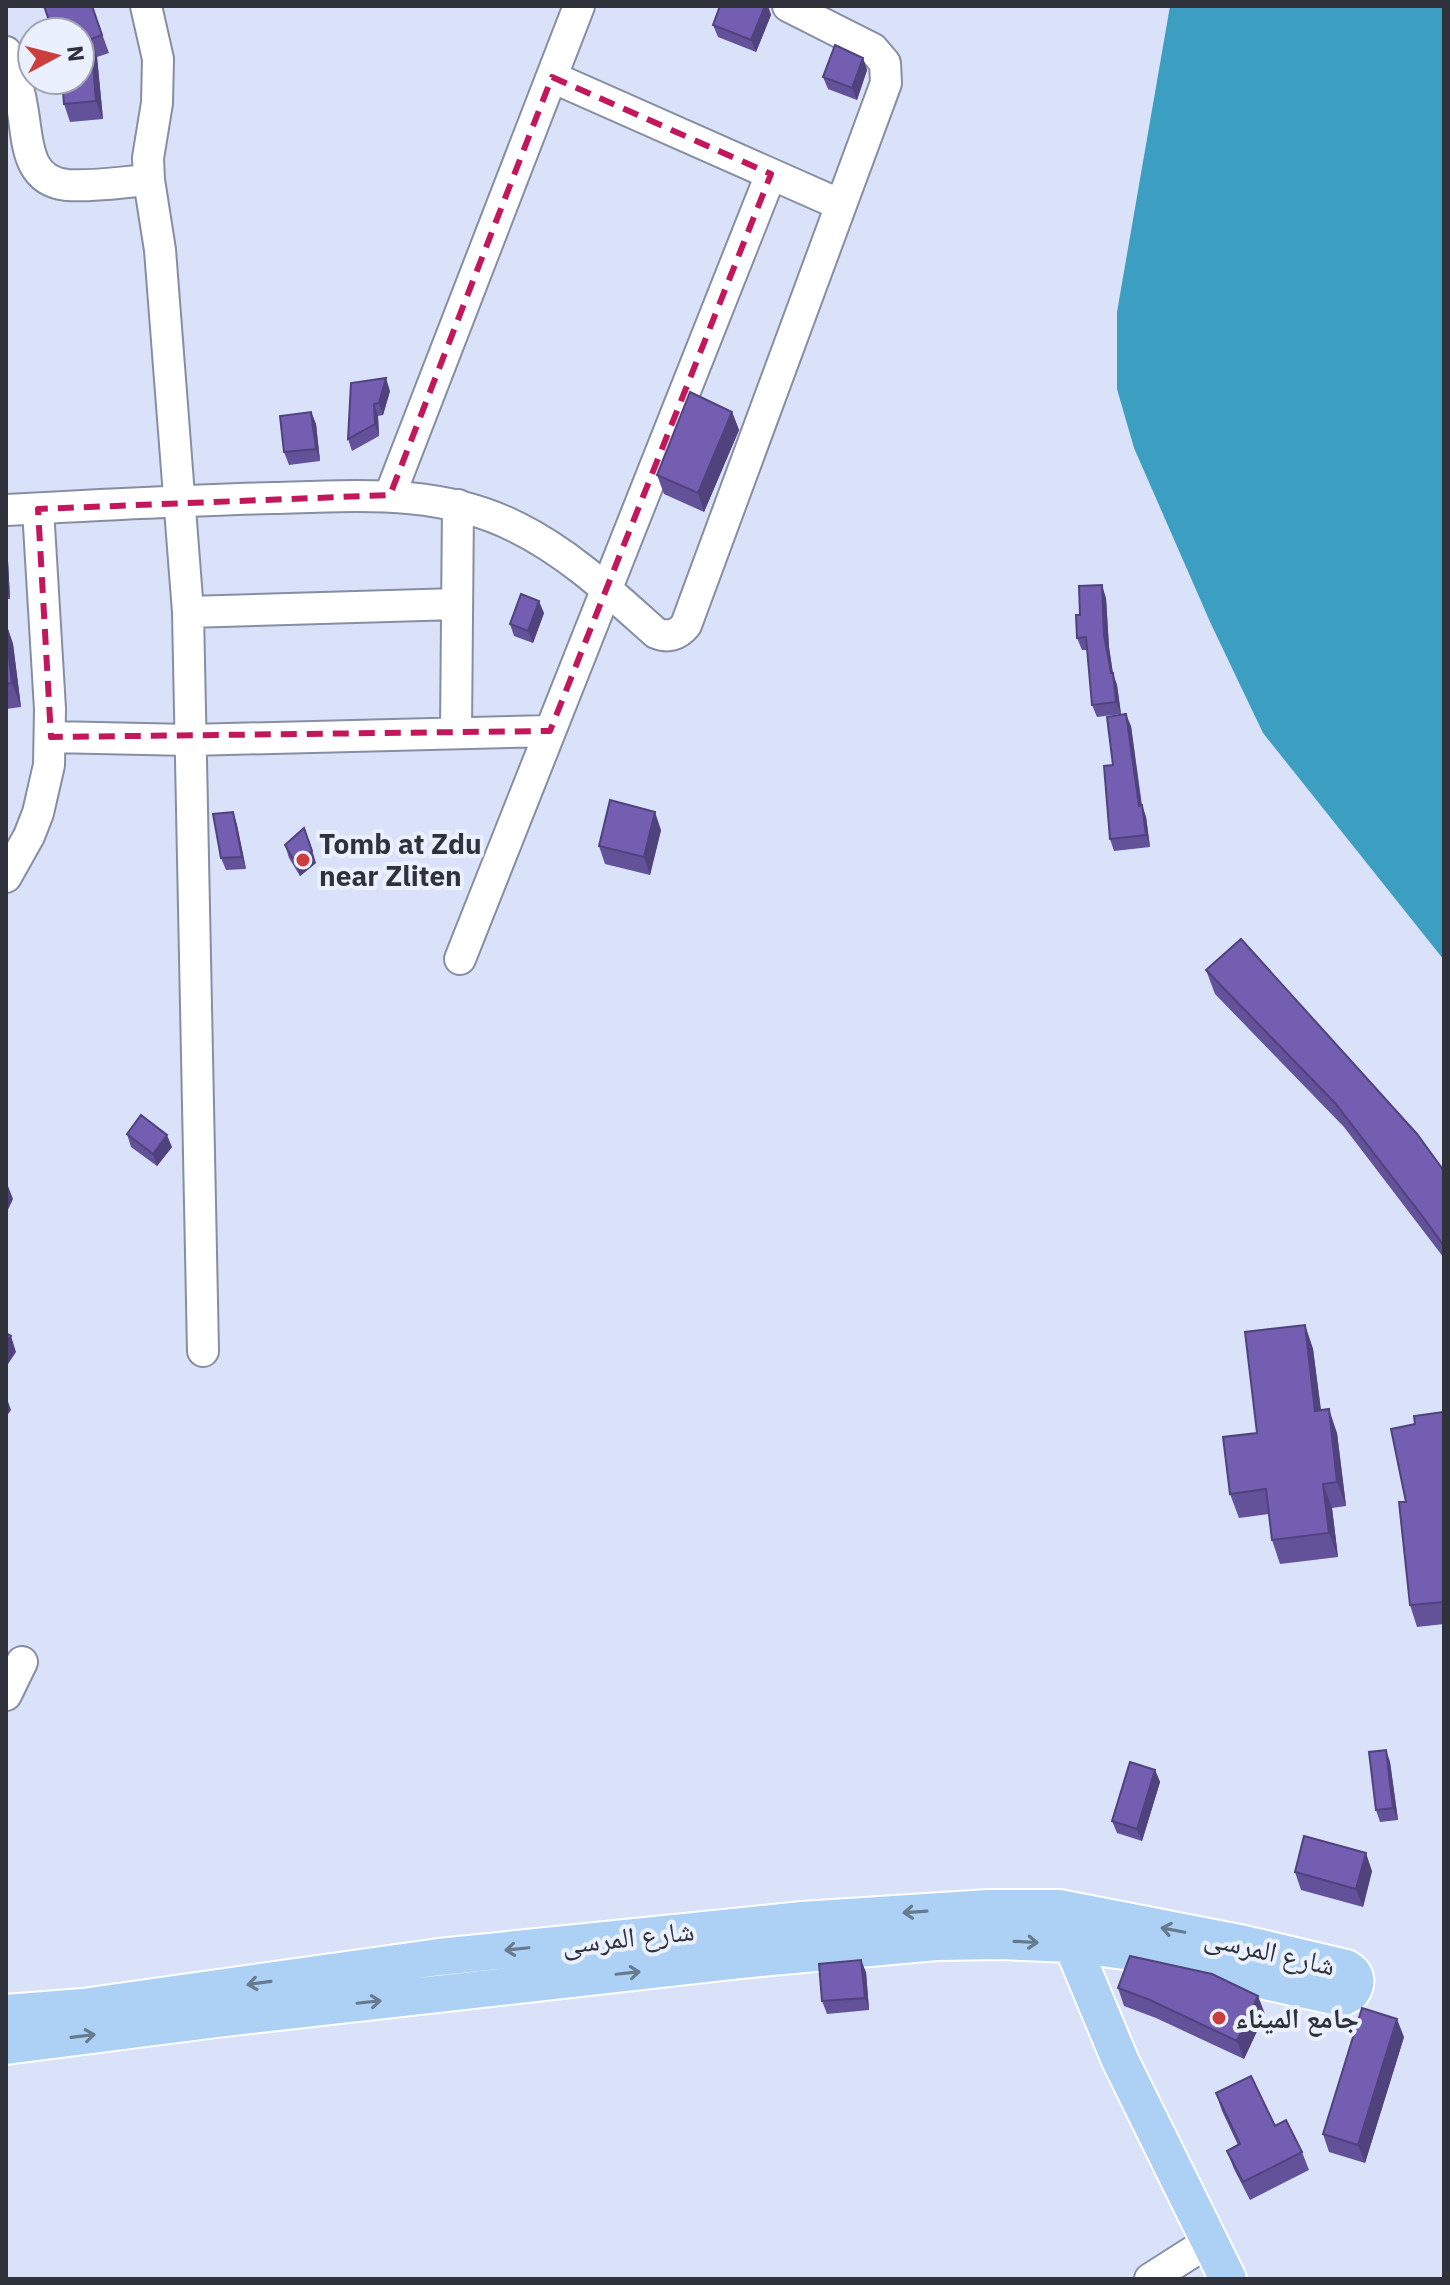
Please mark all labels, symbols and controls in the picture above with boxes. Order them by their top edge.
north arrow [16,16,96,96]
text: N [61,44,92,63]
place label: Tomb at Zdu near Zliten [319,825,482,894]
marker: Tomb at Zdu near Zliten [294,851,312,869]
one-way arrow [902,1905,929,1920]
street label: شارع المرسى [560,1911,696,1962]
street label: شارع المرسى [1201,1918,1339,1983]
one-way arrow [1161,1922,1186,1937]
one-way arrow [1012,1935,1039,1950]
one-way arrow [504,1941,531,1956]
one-way arrow [614,1965,641,1980]
one-way arrow [247,1976,273,1991]
one-way arrow [355,1994,382,2009]
place label: جامع الميناء [1235,1999,1359,2037]
marker: جامع الميناء [1210,2009,1228,2027]
one-way arrow [70,2028,95,2043]

